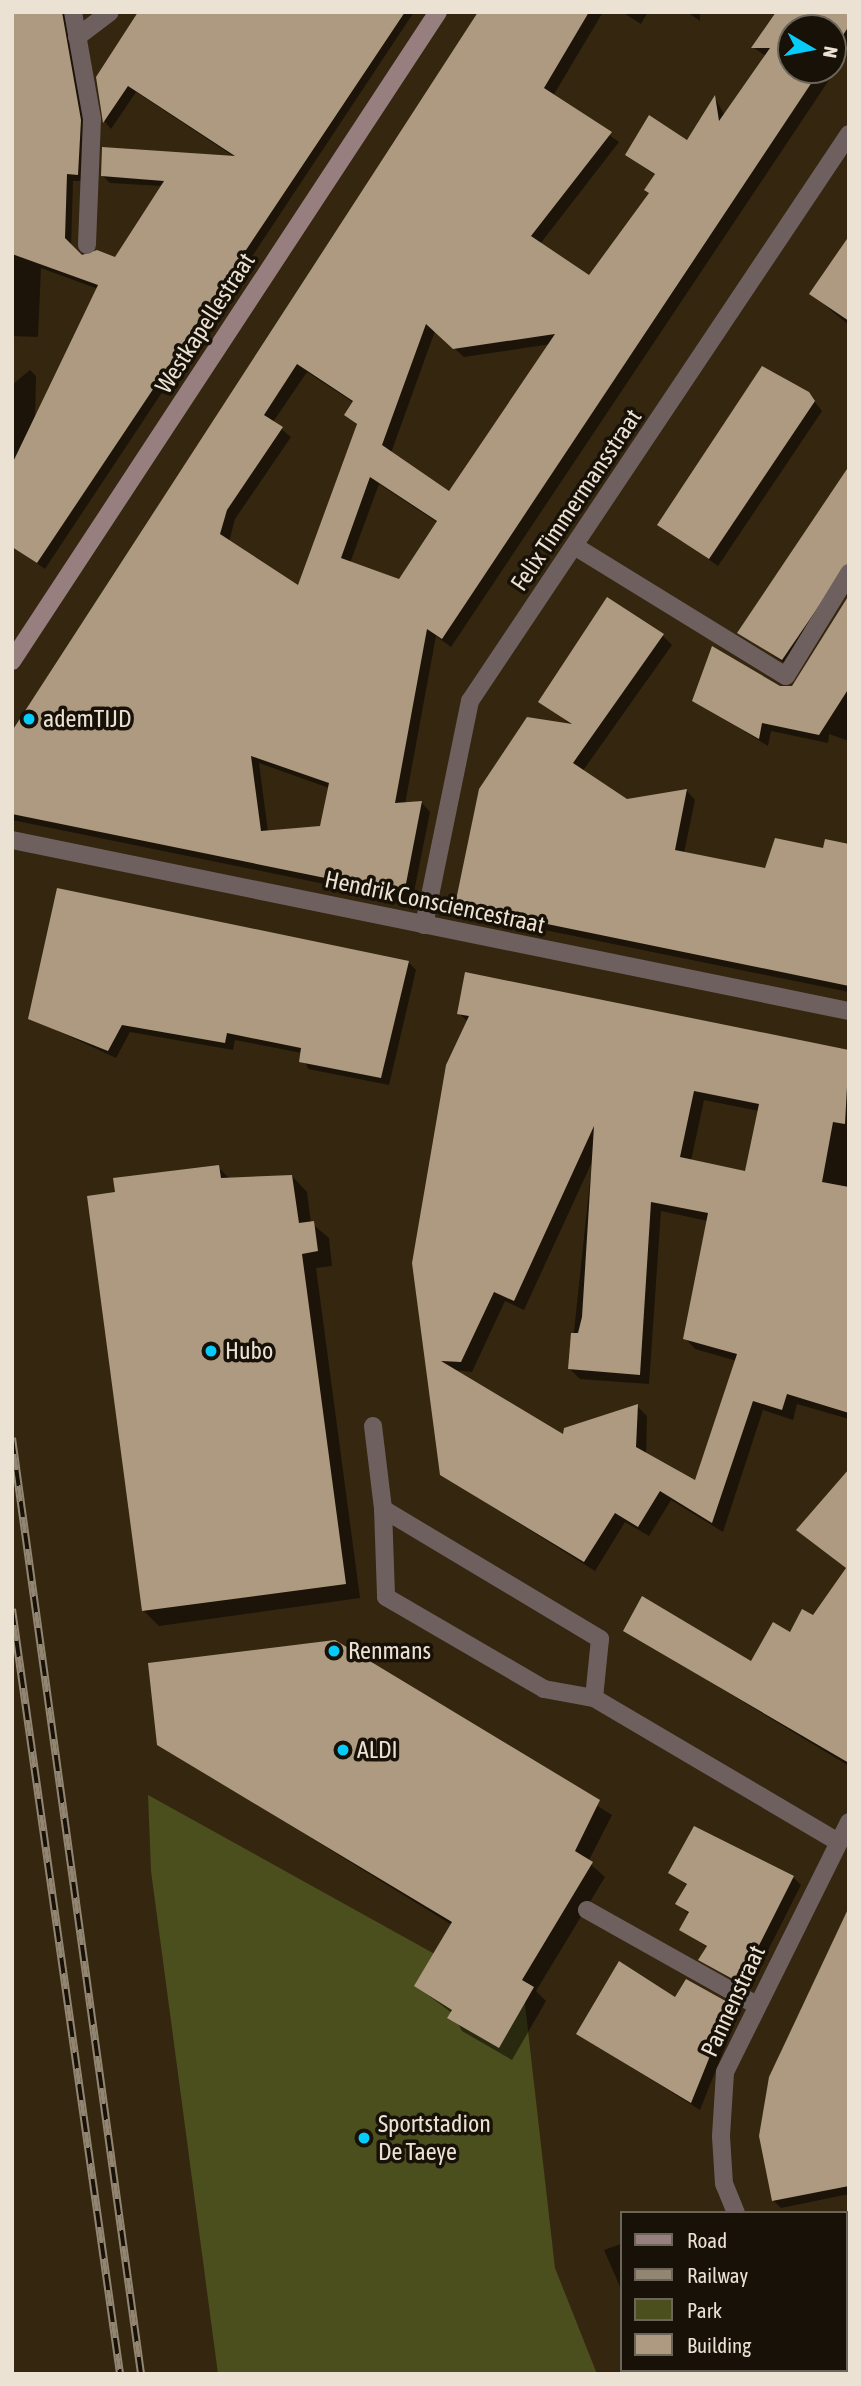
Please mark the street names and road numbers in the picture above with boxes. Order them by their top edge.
street label: Westkapellestraat [149,247,261,399]
street label: Felix Timmermansstraat [505,404,647,596]
street label: Hendrik Consciencestraat [322,865,548,939]
street label: Pannenstraat [695,1941,771,2061]

